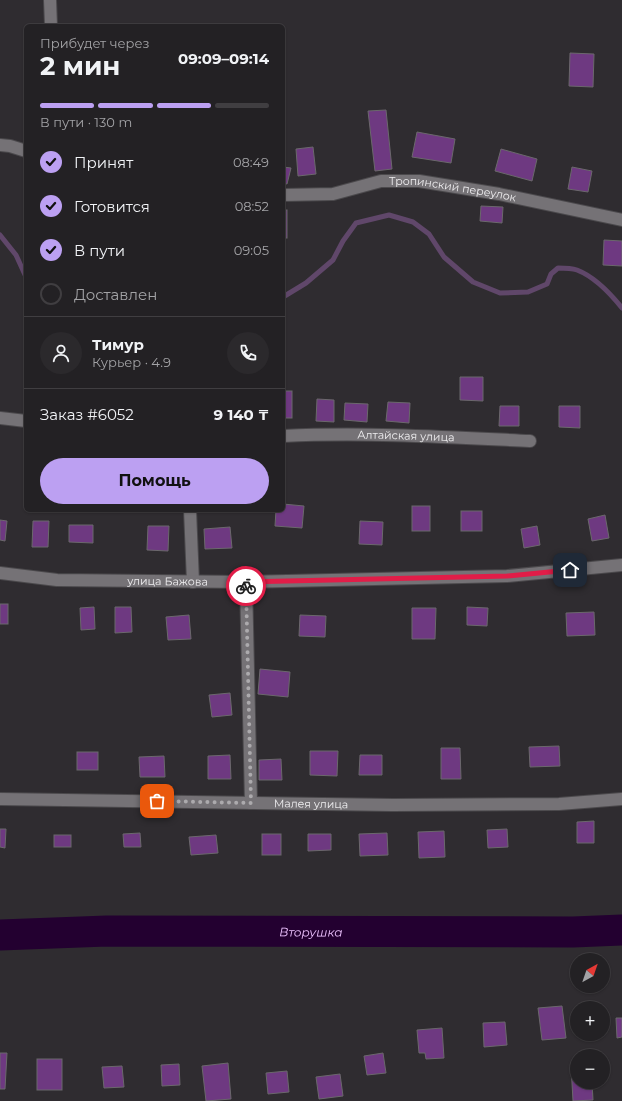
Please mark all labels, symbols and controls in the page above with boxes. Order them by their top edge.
text: Прибудет через [40,35,149,51]
text: 09:09–09:14 [178,49,269,68]
text: 2 мин [40,50,120,82]
text: В пути · 130 m [40,114,132,130]
icon: check [40,151,62,173]
text: Принят [74,153,133,172]
text: 08:49 [233,154,269,170]
street label: Тропинский переулок [389,174,518,205]
icon: check [40,195,62,217]
text: Готовится [74,197,150,216]
text: 08:52 [235,198,269,214]
icon: check [40,239,62,261]
text: В пути [74,241,125,260]
text: 09:05 [234,242,269,258]
text: Доставлен [74,285,157,304]
button: person [40,332,82,374]
button: phone [227,332,269,374]
text: Тимур [92,335,144,354]
text: Курьер · 4.9 [92,354,171,370]
text: Заказ #6052 [40,405,134,424]
text: 9 140 ₸ [214,405,269,424]
street label: Алтайская улица [357,428,455,444]
button: Помощь [40,458,269,504]
pin [553,553,587,587]
icon: home [559,559,581,581]
courier [226,566,266,606]
street label: улица Бажова [126,574,208,589]
icon: bike [235,575,257,597]
pin [140,784,174,818]
icon: bag [146,790,168,812]
street label: Малея улица [274,796,348,811]
water label: Вторушка [279,924,343,939]
north arrow [570,953,610,993]
map controls [570,953,610,1089]
button: + [570,1001,610,1041]
button: − [570,1049,610,1089]

